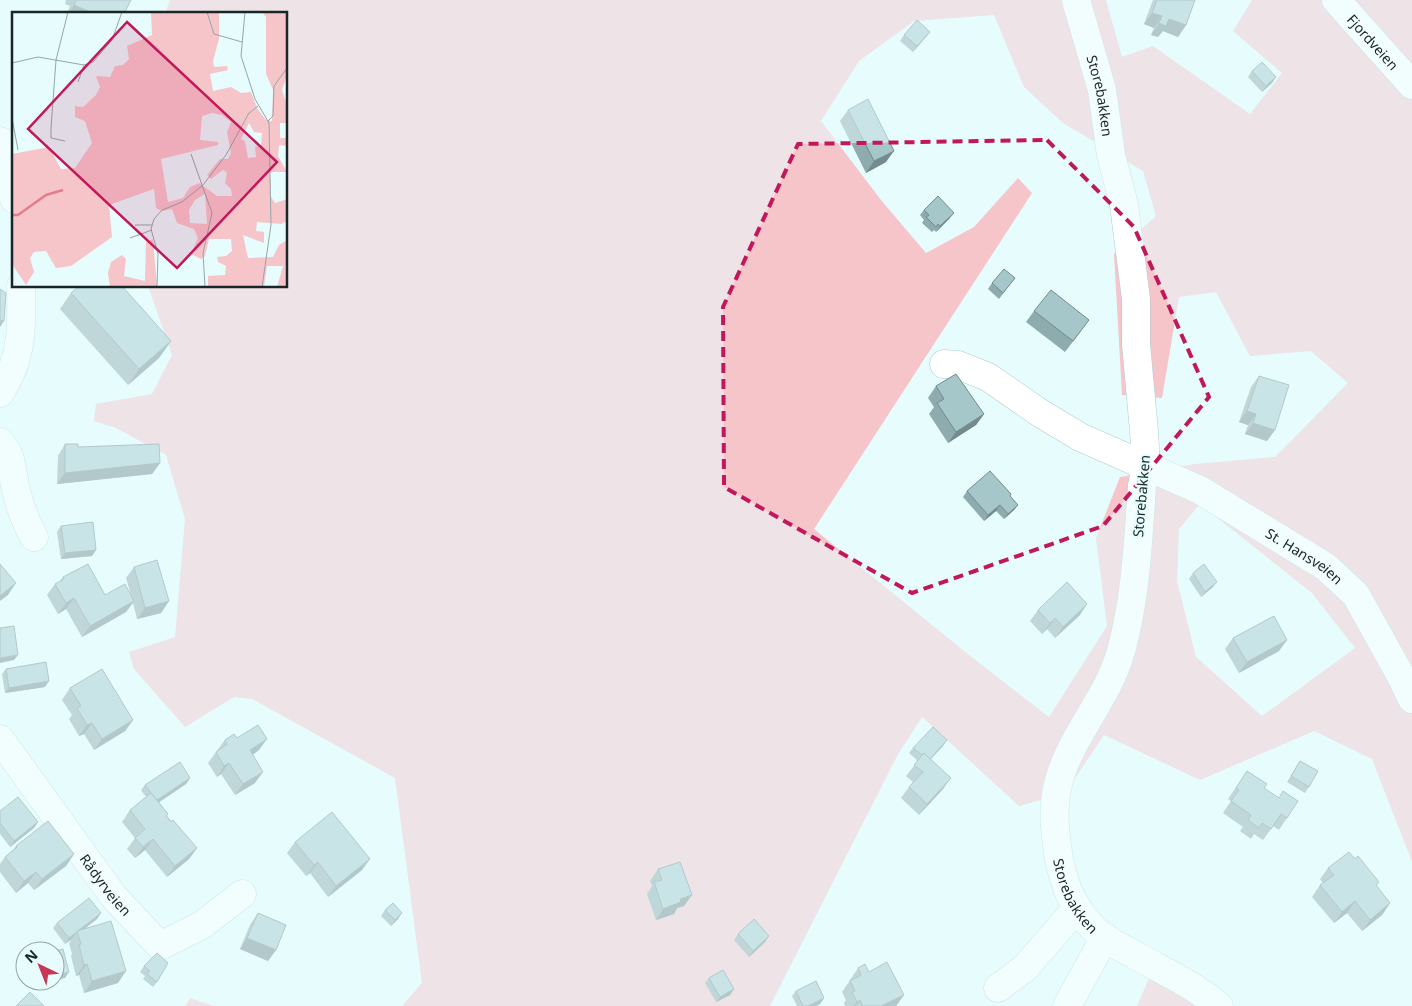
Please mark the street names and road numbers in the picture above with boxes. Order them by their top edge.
street label: Fjordveien [1343,10,1403,74]
street label: Storebakken [1083,53,1118,138]
street label: Storebakken [1128,454,1154,538]
street label: St. Hansveien [1263,523,1347,588]
street label: Rådyrveien [76,850,136,919]
street label: Storebakken [1050,856,1103,937]

